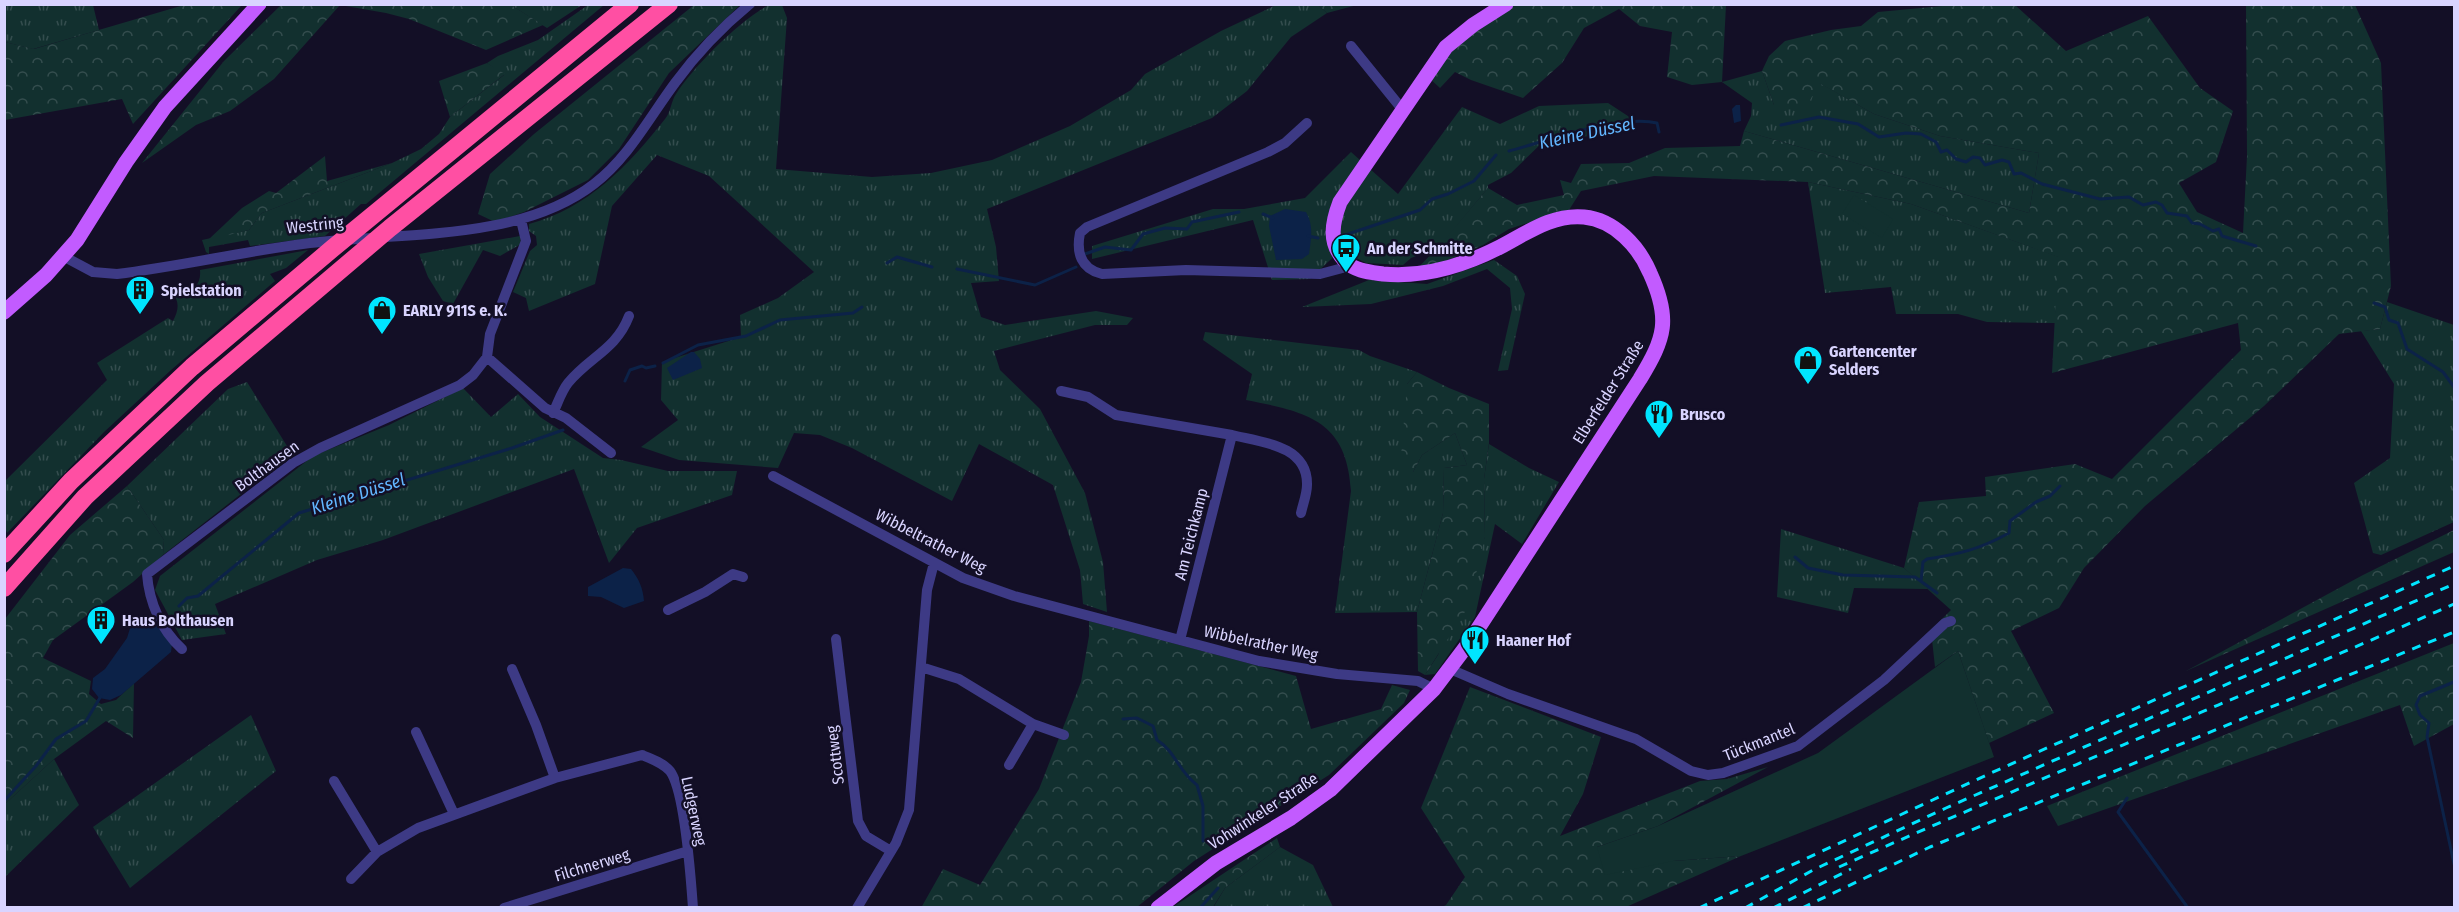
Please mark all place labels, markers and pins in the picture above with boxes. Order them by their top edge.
bus stop icon: An der Schmitte [1330,232,1362,274]
place label: An der Schmitte [1366,239,1473,258]
building icon: Spielstation [124,274,156,316]
place label: Spielstation [161,281,242,300]
shop icon: EARLY 911S e. K. [366,294,398,336]
place label: EARLY 911S e. K. [403,301,507,320]
place label: Gartencenter Selders [1829,342,1917,379]
shop icon: Gartencenter Selders [1792,344,1824,386]
restaurant icon: Brusco [1643,398,1675,440]
place label: Brusco [1680,405,1726,424]
building icon: Haus Bolthausen [85,604,117,646]
place label: Haus Bolthausen [122,611,234,630]
restaurant icon: Haaner Hof [1459,624,1491,666]
place label: Haaner Hof [1496,631,1572,650]

